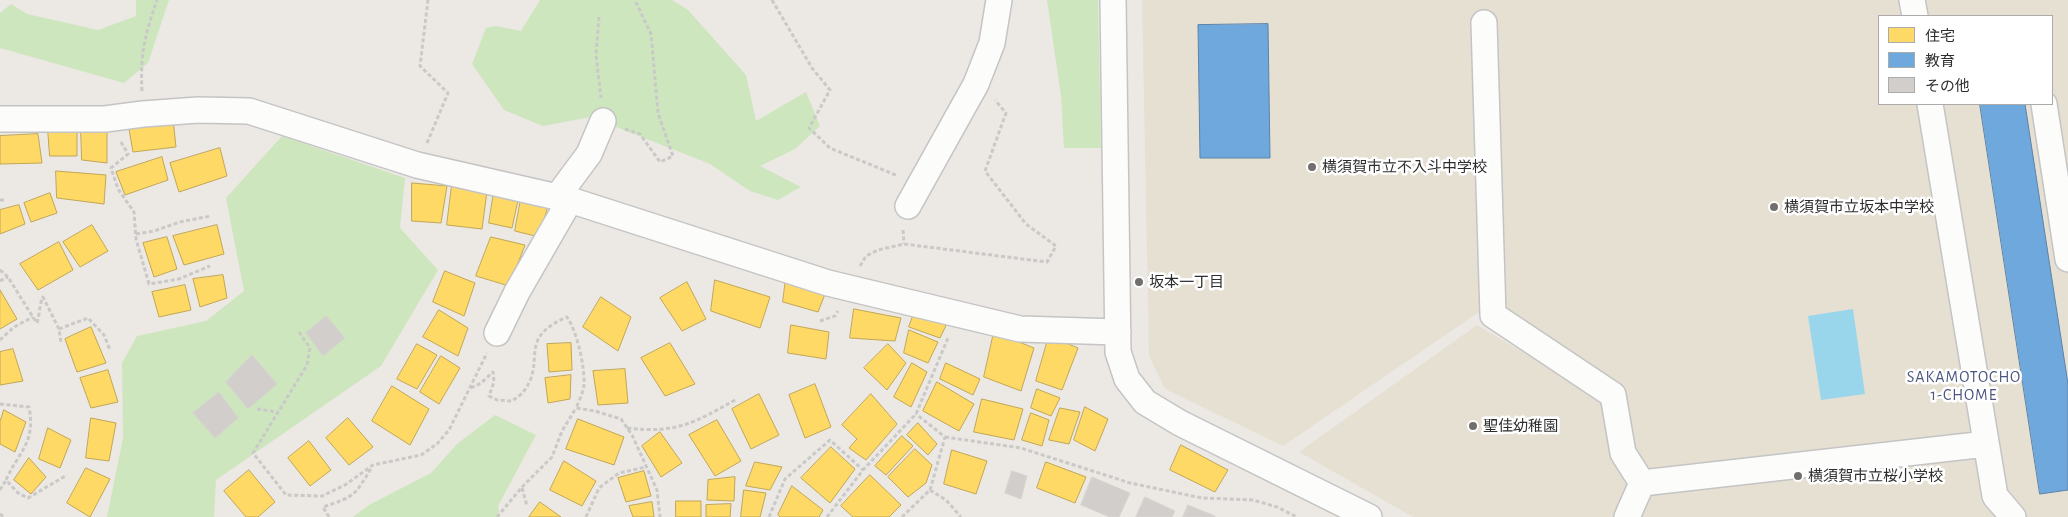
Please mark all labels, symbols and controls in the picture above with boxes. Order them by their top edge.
legend [1878,15,2053,105]
text: 住宅 [1925,29,1955,44]
text: 教育 [1925,54,1955,69]
text: その他 [1925,79,1970,94]
place label: 横須賀市立不入斗中学校 [1322,158,1487,176]
marker: 横須賀市立不入斗中学校 [1306,161,1318,173]
place label: 横須賀市立坂本中学校 [1784,198,1934,216]
marker: 横須賀市立坂本中学校 [1768,201,1780,213]
place label: 坂本一丁目 [1149,273,1224,291]
marker: 坂本一丁目 [1133,276,1145,288]
district label: SAKAMOTOCHO 1-CHOME [1905,367,2023,405]
place label: 聖佳幼稚園 [1483,417,1558,435]
marker: 聖佳幼稚園 [1467,420,1479,432]
place label: 横須賀市立桜小学校 [1808,467,1943,485]
marker: 横須賀市立桜小学校 [1792,470,1804,482]

